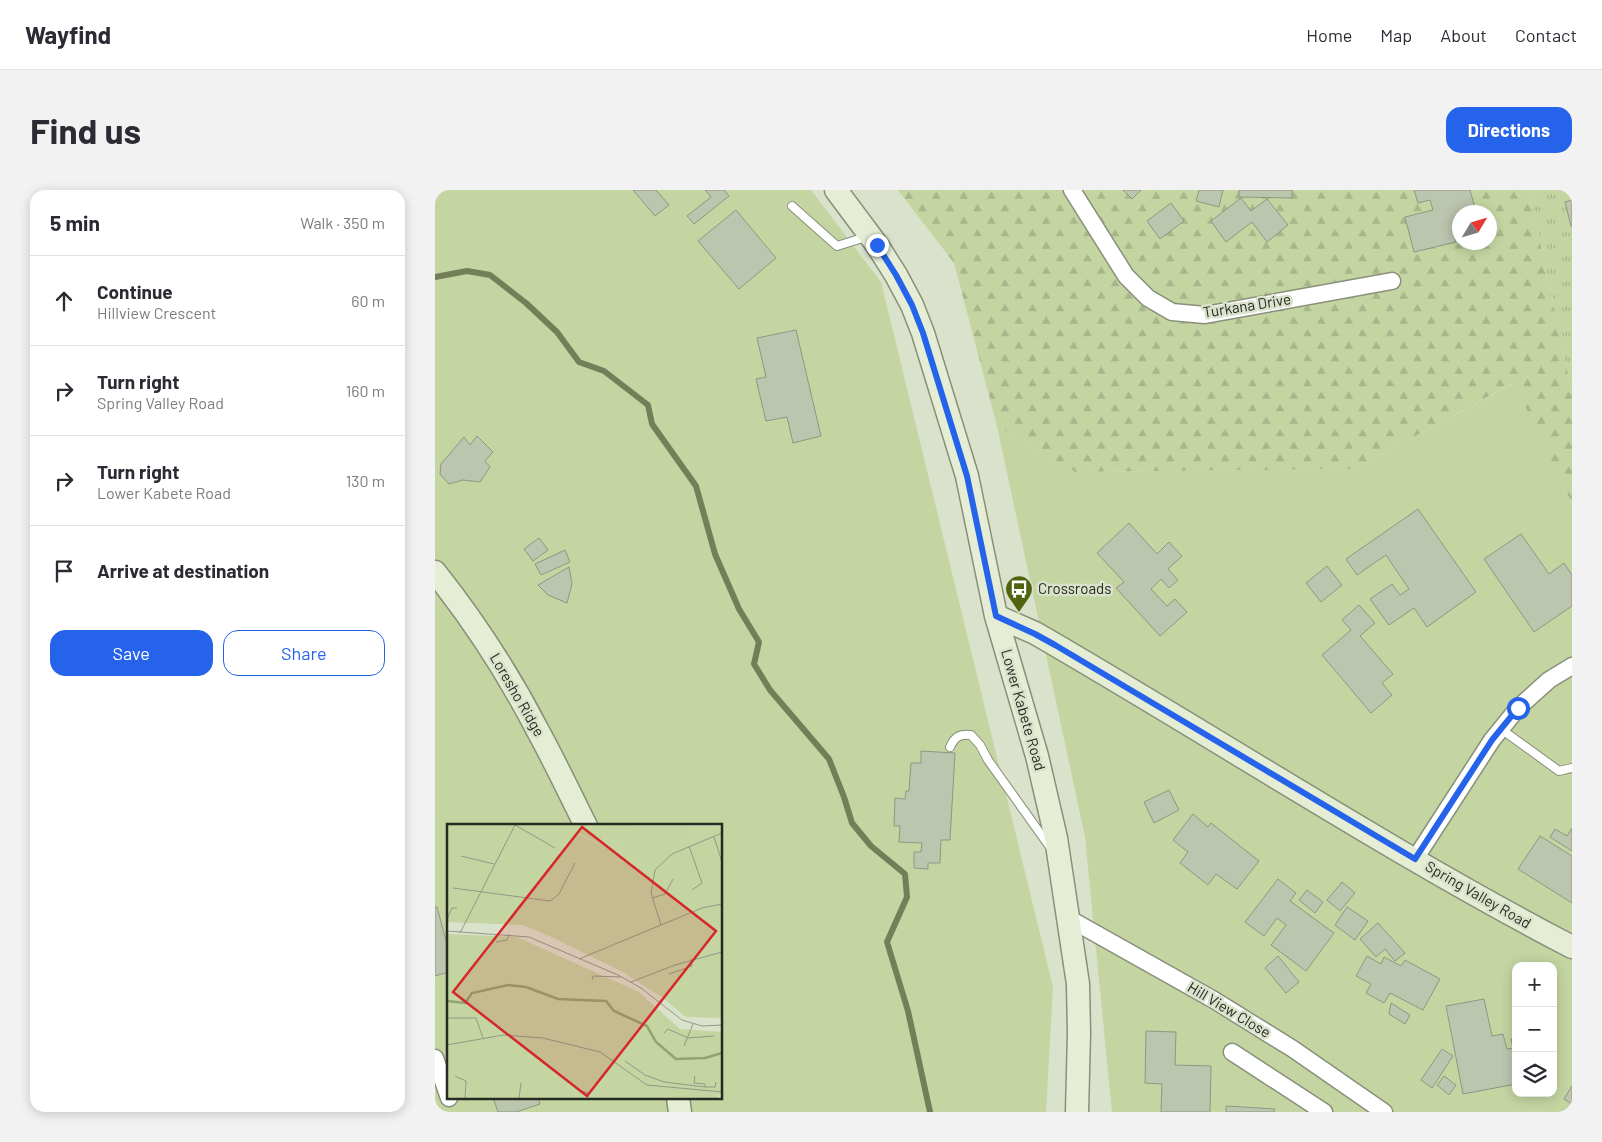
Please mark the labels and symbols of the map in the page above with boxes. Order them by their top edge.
north arrow [1452,205,1497,250]
route end [866,234,889,257]
street label: Turkana Drive [1202,289,1292,321]
bus stop icon: Crossroads [1004,574,1034,613]
place label: Crossroads [1038,579,1112,597]
street label: Lower Kabete Road [998,647,1050,773]
street label: Loresho Ridge [487,649,549,740]
route start [1507,697,1530,720]
inset map [447,824,723,1100]
street label: Spring Valley Road [1422,857,1535,932]
street label: Hill View Close [1185,977,1274,1041]

